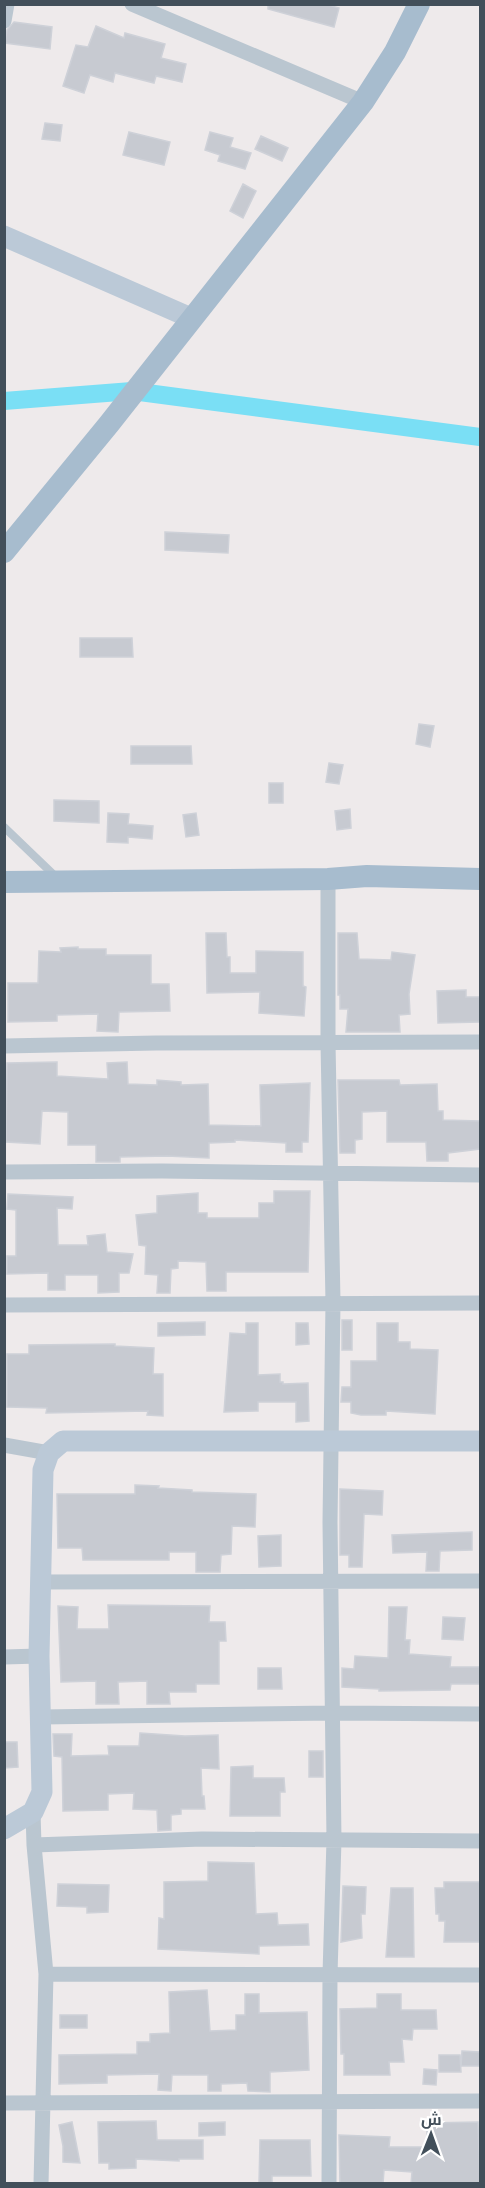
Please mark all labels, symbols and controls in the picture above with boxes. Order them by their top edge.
north arrow [401,2104,461,2164]
text: ش [421,2110,442,2129]

